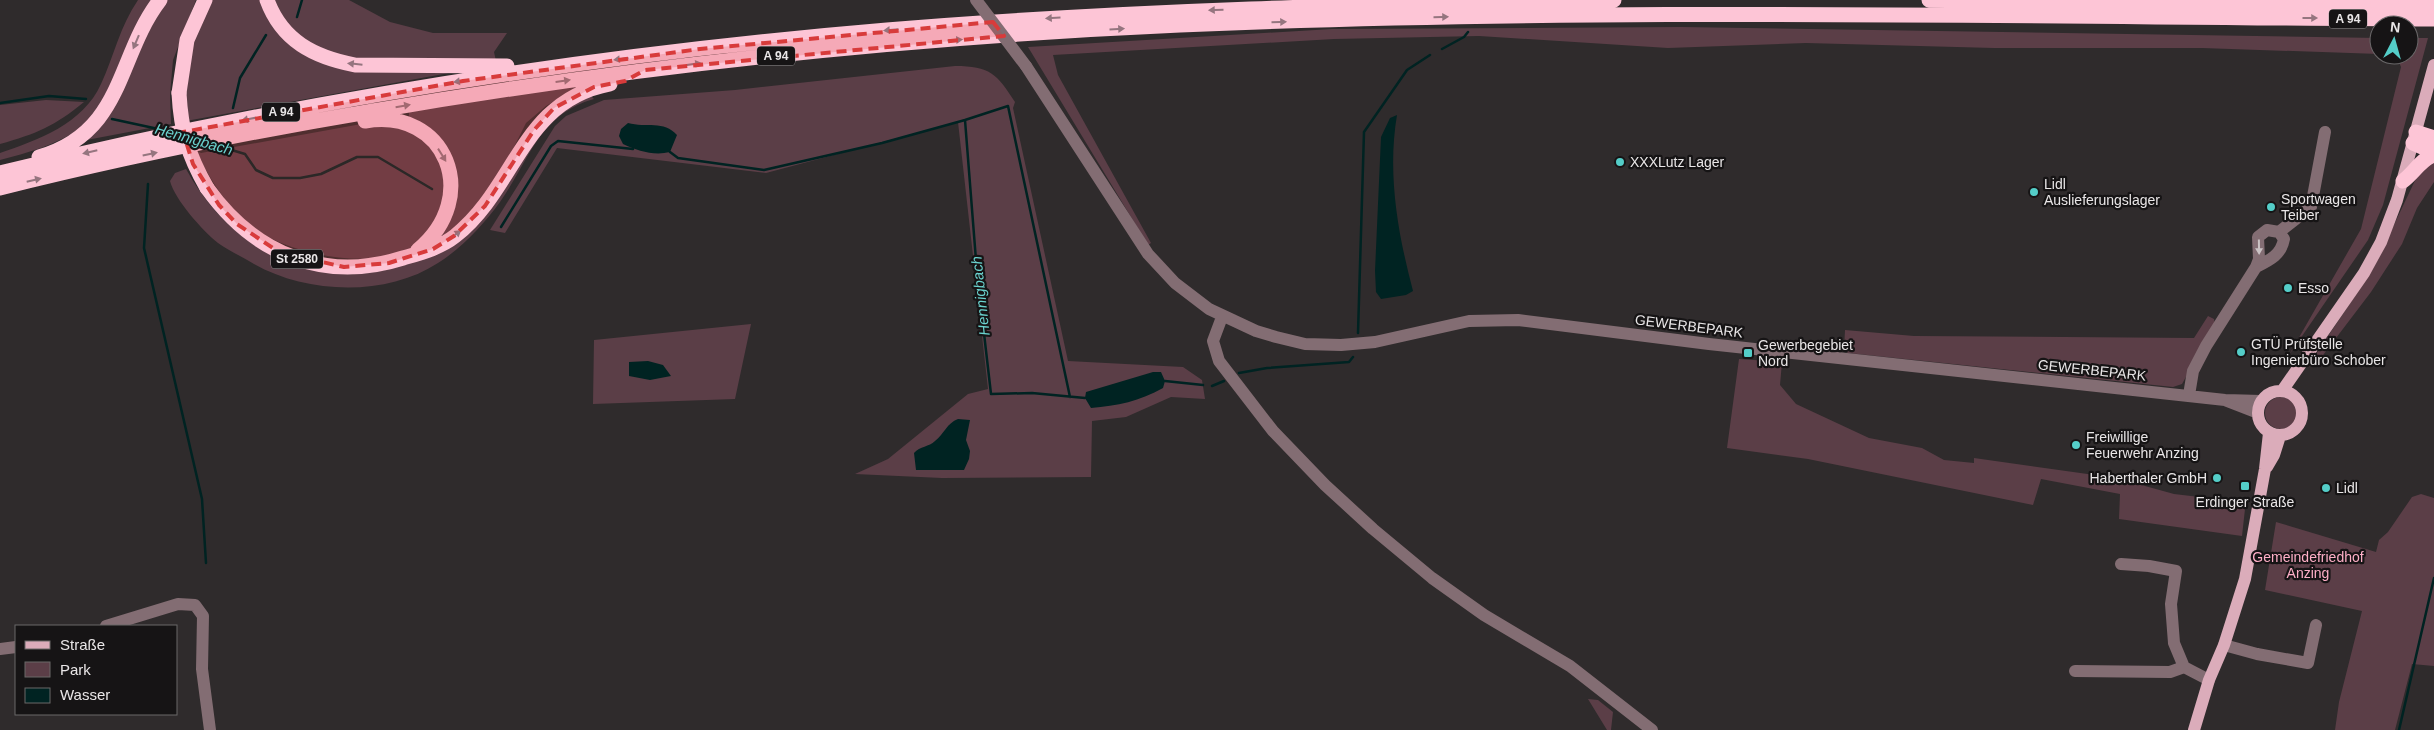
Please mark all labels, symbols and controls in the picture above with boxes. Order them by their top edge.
one-way arrow [1207,6,1223,14]
road number: A 94 [2329,10,2367,28]
one-way arrow [1434,13,1450,21]
one-way arrow [2302,14,2318,22]
one-way arrow [1045,15,1061,23]
north arrow [2369,15,2419,65]
one-way arrow [1271,17,1287,25]
text: N [2389,19,2401,36]
one-way arrow [1109,25,1125,33]
one-way arrow [883,26,899,34]
one-way arrow [132,35,140,49]
one-way arrow [947,35,963,43]
road number: A 94 [757,46,795,66]
one-way arrow [613,55,629,63]
one-way arrow [347,60,363,68]
one-way arrow [686,60,702,68]
one-way arrow [452,77,468,85]
one-way arrow [556,77,572,85]
road number: A 94 [262,102,300,121]
one-way arrow [395,102,411,110]
one-way arrow [241,115,257,123]
water label: Hennigbach [153,120,235,158]
one-way arrow [82,148,97,156]
one-way arrow [438,148,447,161]
one-way arrow [142,150,157,158]
place label: XXXLutz Lager [1630,154,1725,170]
marker: XXXLutz Lager [1614,156,1626,168]
one-way arrow [26,176,41,184]
place label: Lidl Auslieferungslager [2044,176,2160,208]
marker: Lidl Auslieferungslager [2028,186,2040,198]
place label: Sportwagen Teiber [2281,191,2356,223]
marker: Sportwagen Teiber [2265,201,2277,213]
one-way arrow [448,229,461,240]
one-way arrow [2255,239,2263,255]
road number: St 2580 [271,250,323,268]
water label: Hennigbach [967,255,993,337]
place label: Esso [2298,280,2329,296]
marker: Esso [2282,282,2294,294]
street label: GEWERBEPARK [1634,311,1745,341]
place label: GTÜ Prüfstelle Ingenierbüro Schober [2251,335,2386,368]
place label: Gewerbegebiet Nord [1758,337,1853,369]
marker: GTÜ Prüfstelle Ingenierbüro Schober [2235,346,2247,358]
marker: Gewerbegebiet Nord [1742,347,1754,359]
street label: GEWERBEPARK [2037,356,2148,384]
place label: Freiwillige Feuerwehr Anzing [2086,429,2199,461]
marker: Freiwillige Feuerwehr Anzing [2070,439,2082,451]
place label: Haberthaler GmbH [2090,470,2207,486]
marker: Haberthaler GmbH [2211,472,2223,484]
marker: Erdinger Straße [2239,480,2251,492]
place label: Lidl [2336,480,2358,496]
marker: Lidl [2320,482,2332,494]
place label: Erdinger Straße [2196,494,2295,510]
park label: Gemeindefriedhof Anzing [2252,549,2364,581]
legend [15,625,178,715]
text: Straße [60,636,105,653]
text: Park [60,661,91,678]
text: Wasser [60,686,110,703]

